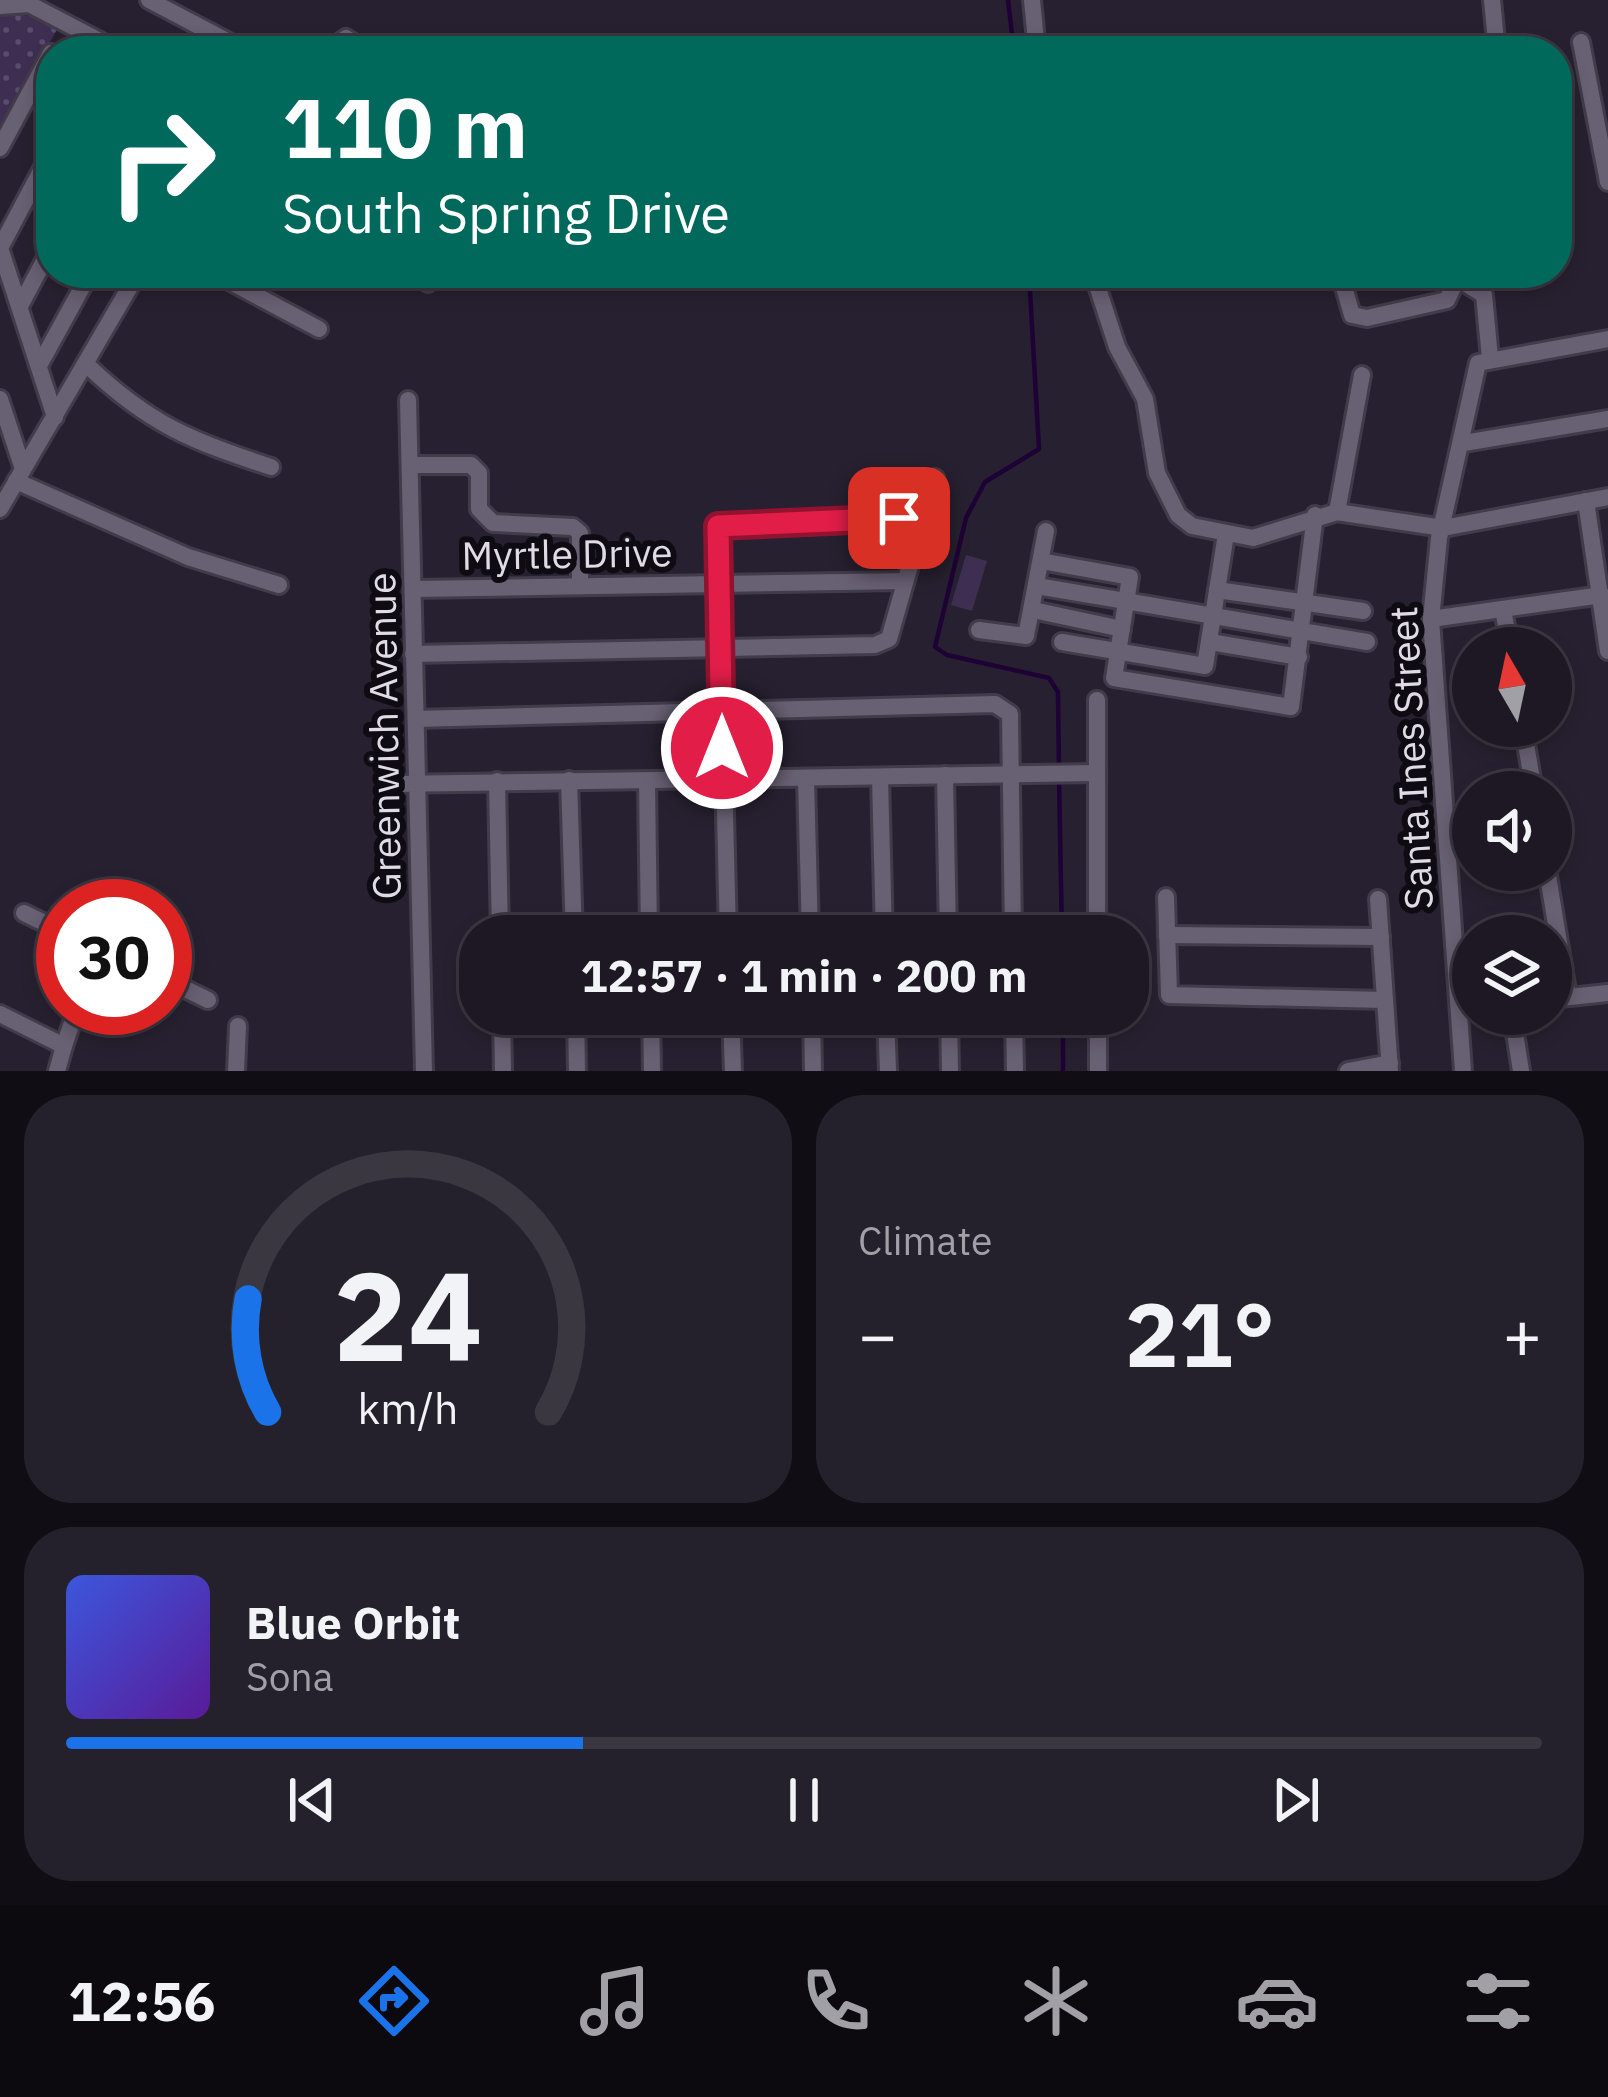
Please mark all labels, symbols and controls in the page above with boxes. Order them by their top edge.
text: 110 m [282,72,528,181]
icon: right [84,84,240,240]
text: South Spring Drive [282,178,730,248]
pin [848,467,950,569]
icon: arrive [866,485,932,551]
street label: Myrtle Drive [461,526,673,581]
street label: Greenwich Avenue [355,572,412,900]
street label: Santa Ines Street [1377,605,1444,911]
north arrow [1452,627,1572,747]
map controls [1452,627,1572,1035]
position arrow [659,685,785,811]
button: sound [1452,771,1572,891]
speed limit sign: 30 [36,879,192,1035]
button: layers [1452,915,1572,1035]
text: 12:57 · 1 min · 200 m [581,946,1027,1004]
text: Climate [858,1215,992,1266]
text: 24 [333,1233,483,1395]
text: 21° [1125,1275,1275,1392]
text: − [858,1291,898,1377]
text: + [1502,1291,1542,1377]
text: km/h [358,1380,458,1436]
text: Blue Orbit [246,1593,460,1651]
text: Sona [246,1651,333,1702]
icon: previous [279,1767,345,1833]
icon: pause [771,1767,837,1833]
icon: next [1263,1767,1329,1833]
icon: directions [352,1959,436,2043]
icon: music [573,1959,657,2043]
icon: phone [794,1959,878,2043]
icon: climate [1014,1959,1098,2043]
icon: car [1235,1959,1319,2043]
icon: filters [1456,1959,1540,2043]
text: 12:56 [68,1966,216,2036]

